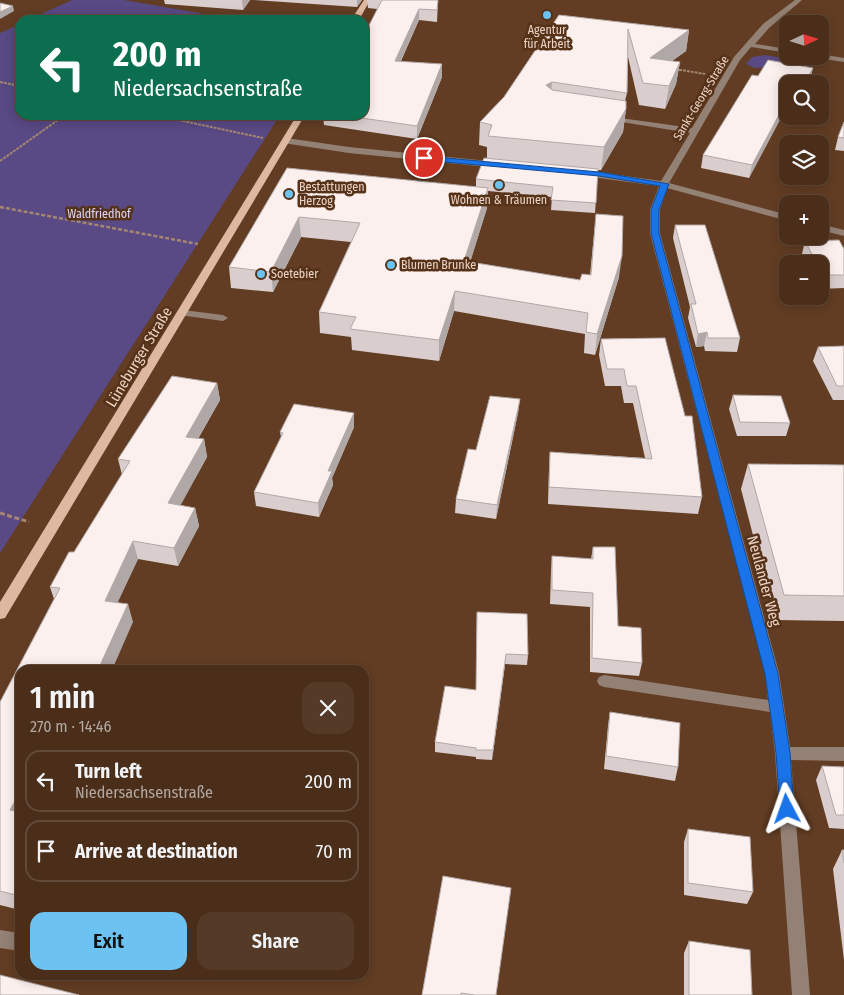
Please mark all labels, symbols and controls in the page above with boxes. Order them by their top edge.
marker: Agentur für Arbeit [541,9,553,21]
north arrow [779,15,829,65]
map controls [779,15,829,305]
place label: Agentur für Arbeit [524,23,570,51]
text: 200 m [113,33,201,75]
icon: left [30,35,95,100]
street label: Sankt-Georg-Straße [670,53,732,143]
text: Niedersachsenstraße [113,75,303,102]
button: search [779,75,829,125]
button: layers [779,135,829,185]
pin [403,137,445,179]
icon: arrive [410,144,438,172]
marker: Wohnen & Träumen [493,179,505,191]
place label: Bestattungen Herzog [299,180,365,208]
marker: Bestattungen Herzog [283,188,295,200]
place label: Wohnen & Träumen [451,193,547,207]
button: + [779,195,829,245]
park label: Waldfriedhof [67,207,132,221]
button: − [779,255,829,305]
place label: Blumen Brunke [401,258,476,272]
marker: Blumen Brunke [385,259,397,271]
place label: Soetebier [271,267,319,281]
marker: Soetebier [255,268,267,280]
street label: Lüneburger Straße [102,304,176,410]
street label: Neulander Weg [743,534,785,628]
text: 1 min [30,680,95,716]
button: close [302,682,354,734]
text: 270 m · 14:46 [30,717,112,736]
text: Turn left [75,760,142,783]
icon: left [32,767,60,795]
text: 200 m [305,770,352,793]
position arrow [760,782,812,834]
text: Niedersachsenstraße [75,783,213,802]
icon: arrive [32,837,60,865]
text: Arrive at destination [75,840,238,863]
text: 70 m [316,840,352,863]
button: Exit [30,912,187,970]
button: Share [197,912,354,970]

